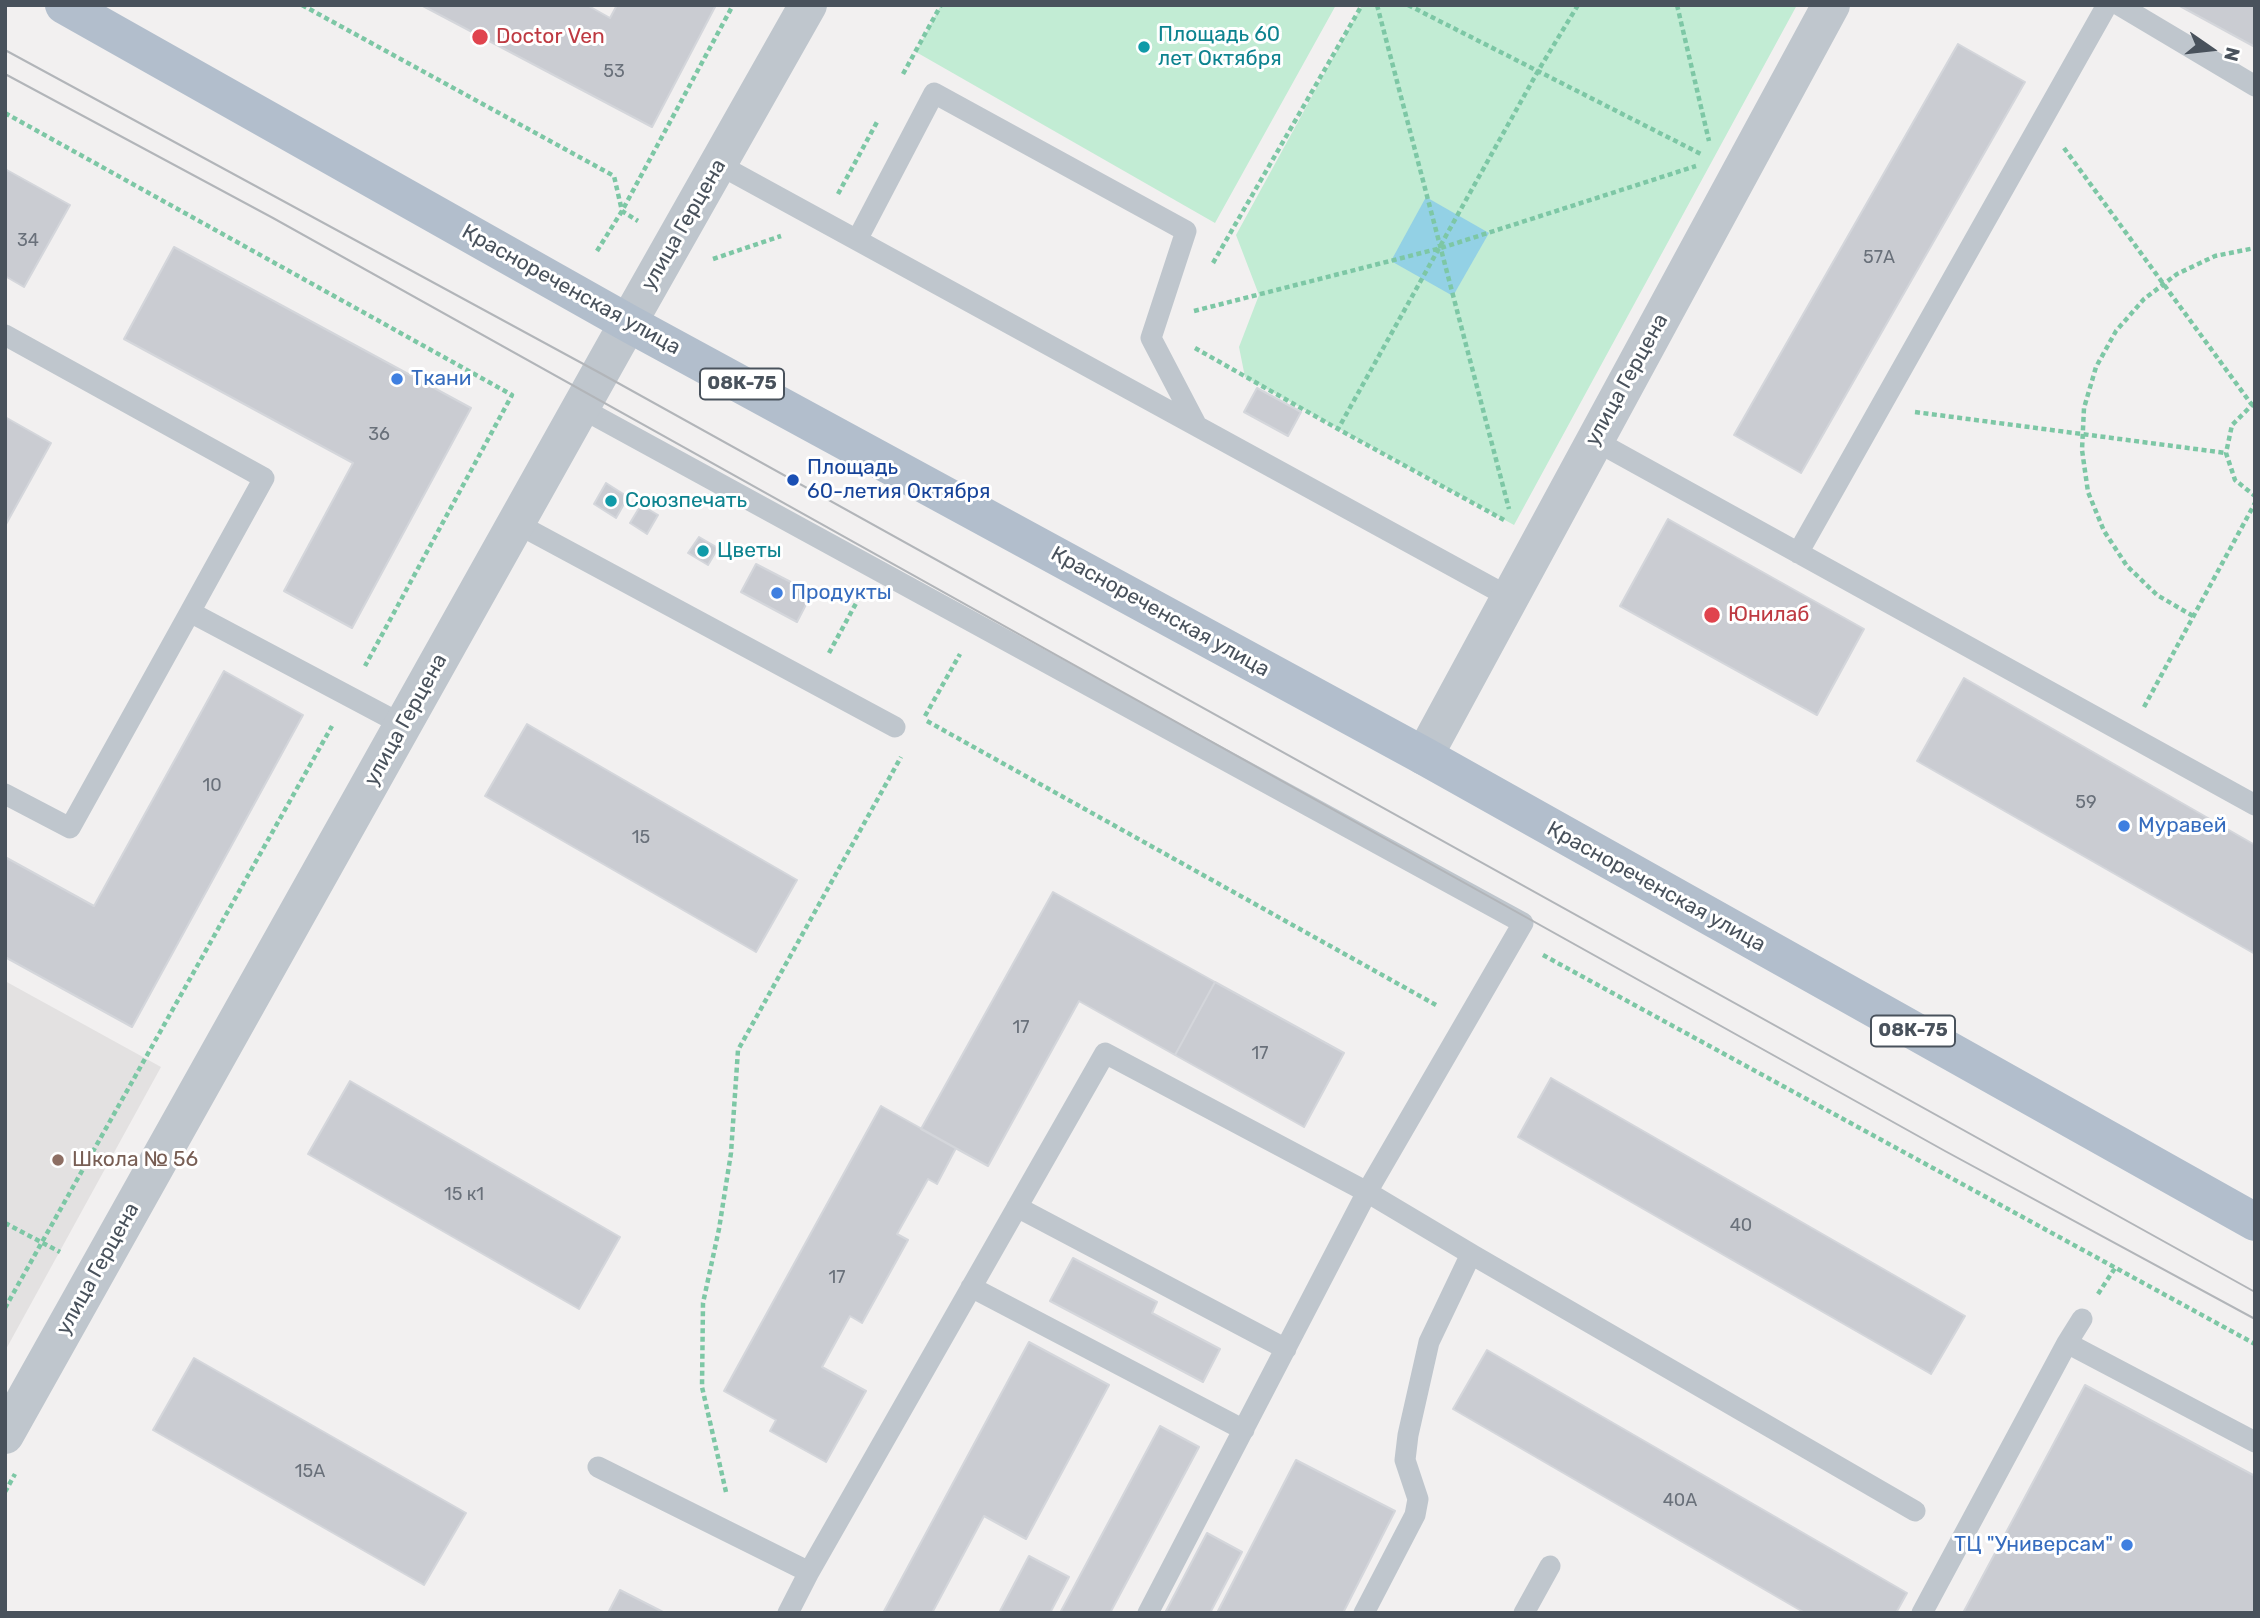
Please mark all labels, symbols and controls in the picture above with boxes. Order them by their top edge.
north arrow [2176,14,2246,84]
place label: Площадь 60 лет Октября [1158,22,1282,72]
place label: Doctor Ven [496,24,605,50]
marker: Doctor Ven [470,27,490,47]
marker: Площадь 60 лет Октября [1136,39,1152,55]
text: N [2219,45,2245,64]
house number: 53 [603,61,625,83]
street label: улица Герцена [636,155,732,295]
street label: Краснореченская улица [457,219,685,361]
house number: 34 [17,230,39,252]
house number: 57А [1863,247,1895,269]
street label: улица Герцена [1580,309,1674,451]
place label: Ткани [411,366,472,392]
road number: 08К-75 [700,368,784,400]
marker: Ткани [389,371,405,387]
house number: 36 [368,424,390,446]
place label: Площадь 60-летия Октября [807,455,991,505]
marker: Площадь 60-летия Октября [785,472,801,488]
place label: Союзпечать [625,488,747,514]
marker: Союзпечать [603,493,619,509]
place label: Цветы [717,538,782,564]
street label: Краснореченская улица [1046,541,1274,683]
marker: Цветы [695,543,711,559]
place label: Продукты [791,580,892,606]
marker: Продукты [769,585,785,601]
place label: Юнилаб [1728,602,1810,628]
marker: Юнилаб [1702,605,1722,625]
street label: улица Герцена [359,649,453,791]
house number: 10 [202,775,222,797]
house number: 59 [2075,792,2097,814]
place label: Муравей [2138,813,2227,839]
street label: Краснореченская улица [1542,816,1770,958]
marker: Муравей [2116,818,2132,834]
house number: 15 [632,827,650,849]
road number: 08К-75 [1871,1015,1955,1046]
house number: 17 [1013,1017,1029,1039]
house number: 17 [1252,1043,1268,1065]
place label: Школа № 56 [72,1147,198,1173]
marker: Школа № 56 [50,1152,66,1168]
house number: 15 к1 [444,1184,484,1206]
street label: улица Герцена [51,1198,145,1340]
house number: 40 [1730,1215,1752,1237]
house number: 17 [829,1267,845,1289]
house number: 15А [295,1461,325,1483]
house number: 40А [1663,1490,1697,1512]
place label: ТЦ "Универсам" [1954,1532,2113,1558]
marker: ТЦ "Универсам" [2119,1537,2135,1553]

